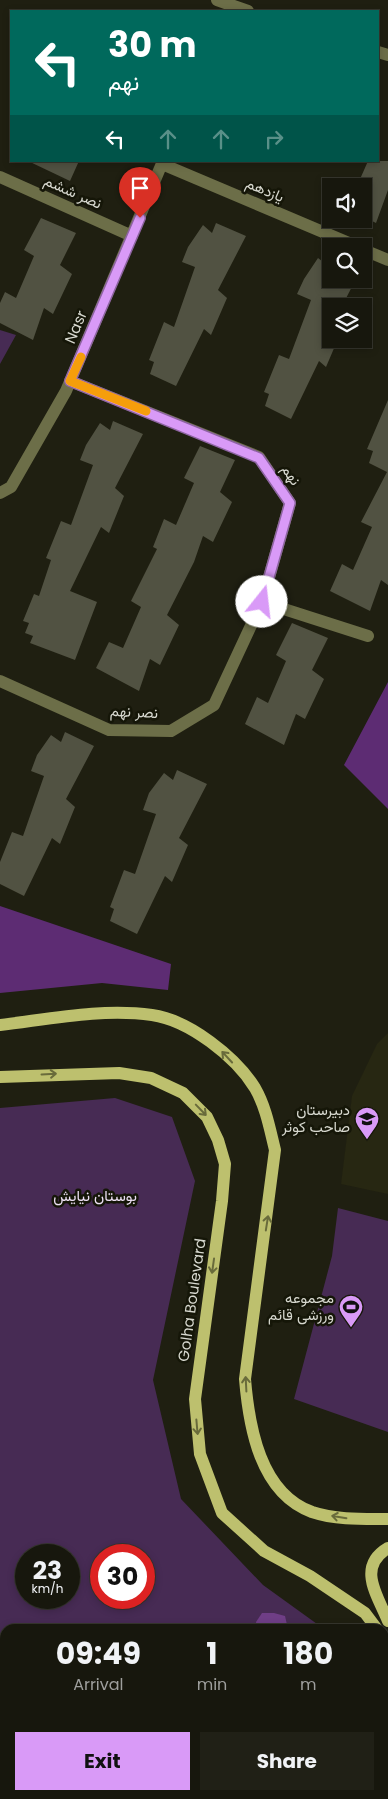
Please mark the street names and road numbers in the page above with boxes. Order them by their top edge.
street label: نصر ششم [41,170,105,214]
street label: یازدهم [243,172,288,207]
street label: Nasr [59,307,92,347]
street label: نهم [277,460,306,489]
street label: نصر نهم [109,700,159,723]
street label: Golha Boulevard [172,1237,211,1363]

